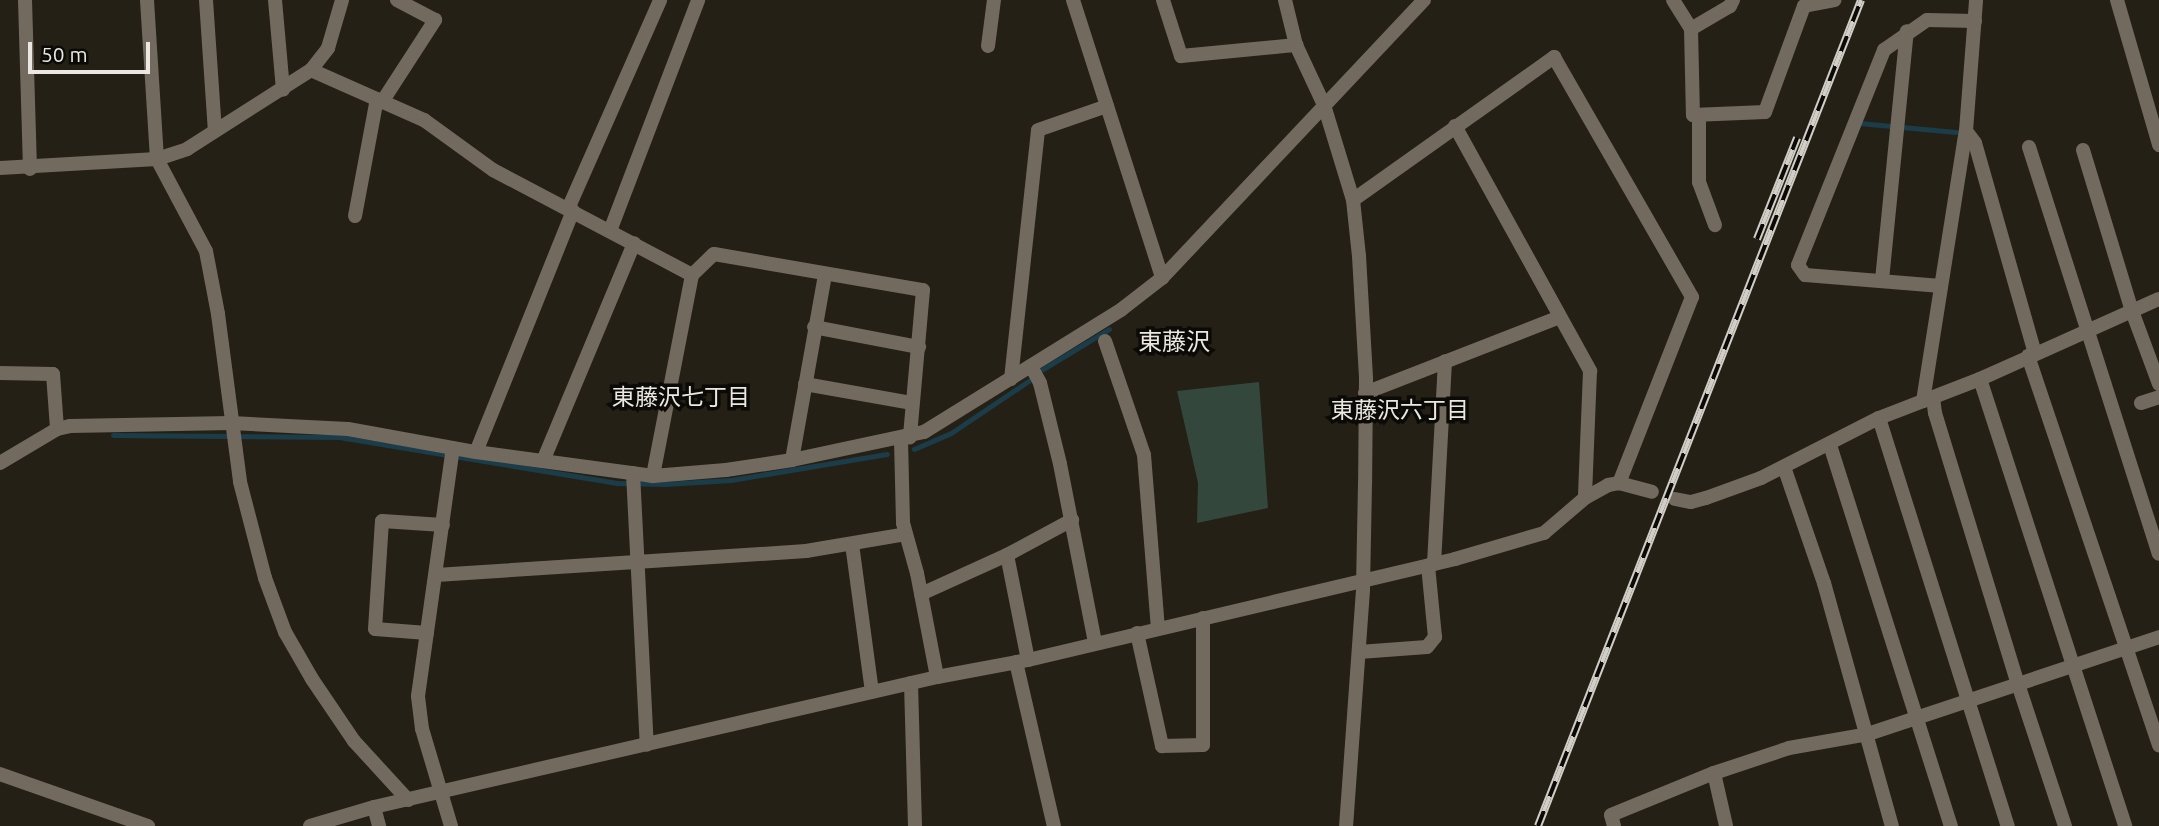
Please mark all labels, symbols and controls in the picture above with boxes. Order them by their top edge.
scale bar [32,28,154,72]
text: 50 m [41,42,88,66]
district label: 東藤沢 [1138,328,1210,356]
district label: 東藤沢七丁目 [612,383,750,411]
district label: 東藤沢六丁目 [1331,396,1469,424]

